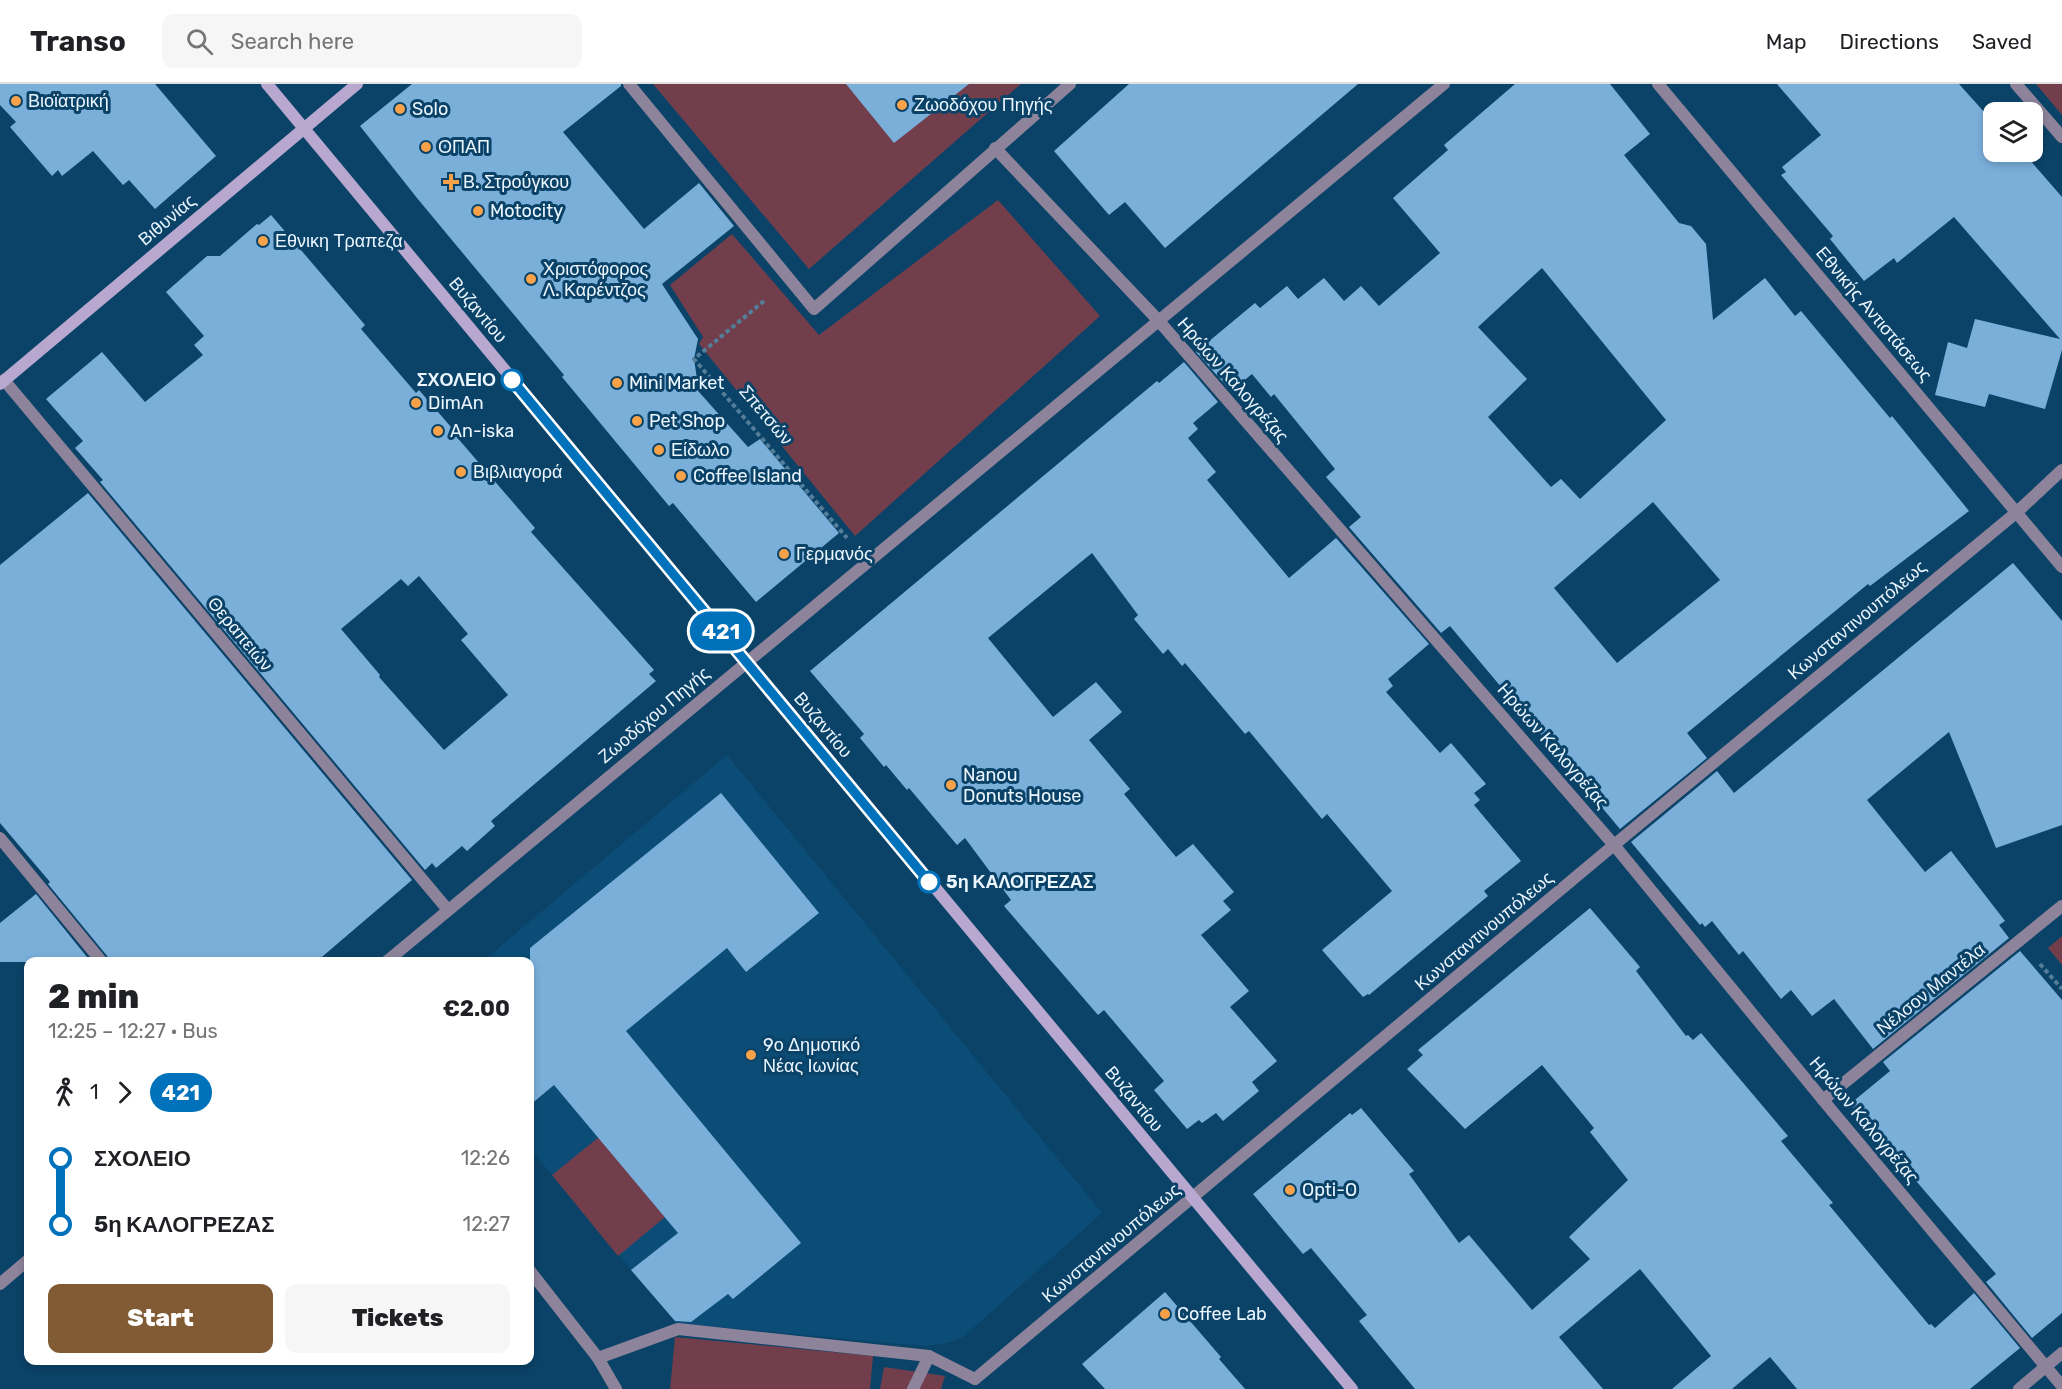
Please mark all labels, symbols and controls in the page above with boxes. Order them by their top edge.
search box [162,14,582,68]
text: Transo [30,25,126,58]
icon: search [183,25,216,58]
text: Search here [231,28,354,55]
text: Map [1766,29,1807,54]
text: Directions [1840,29,1939,54]
text: Saved [1972,29,2032,54]
place label: Βιοϊατρική [28,90,109,112]
marker: Βιοϊατρική [9,94,23,108]
place label: Ζωοδόχου Πηγής [914,94,1053,116]
place label: Solo [412,98,448,120]
marker: Ζωοδόχου Πηγής [895,98,909,112]
marker: Solo [393,102,407,116]
map controls [1983,102,2043,162]
button: layers [1983,102,2043,162]
place label: ΟΠΑΠ [438,136,490,158]
marker: ΟΠΑΠ [419,140,433,154]
place label: Β. Στρούγκου [463,171,569,193]
marker: Β. Στρούγκου [444,175,458,189]
street label: Βιθυνίας [134,190,200,250]
place label: Motocity [490,200,563,222]
marker: Motocity [471,204,485,218]
place label: Εθνικη Τραπεζα [275,230,403,252]
marker: Εθνικη Τραπεζα [256,234,270,248]
street label: Εθνικής Αντιστάσεως [1811,242,1937,386]
place label: Χριστόφορος Λ. Καρέντζος [543,258,648,301]
marker: Χριστόφορος Λ. Καρέντζος [524,272,538,286]
street label: Βυζαντίου [444,273,512,347]
street label: Ηρώων Καλογρέζας [1173,313,1294,447]
place label: ΣΧΟΛΕΙΟ [417,369,496,391]
marker: ΣΧΟΛΕΙΟ [501,369,523,391]
place label: Mini Market [629,372,724,394]
marker: Mini Market [610,376,624,390]
street label: Σπετσών [735,380,797,450]
place label: DimAn [428,392,484,414]
marker: DimAn [409,396,423,410]
place label: Pet Shop [649,410,725,432]
marker: Pet Shop [630,414,644,428]
place label: An-iska [450,420,514,442]
marker: An-iska [431,424,445,438]
place label: Είδωλο [671,439,729,461]
marker: Είδωλο [652,443,666,457]
place label: Βιβλιαγορά [473,461,562,483]
marker: Βιβλιαγορά [454,465,468,479]
place label: Coffee Island [693,465,802,487]
marker: Coffee Island [674,469,688,483]
place label: Γερμανός [796,543,873,565]
marker: Γερμανός [777,547,791,561]
street label: Κωνσταντινουπόλεως [1783,555,1931,684]
street label: Θεραπειών [203,592,277,676]
line badge: 421 [686,612,756,650]
text: 421 [702,619,740,644]
street label: Ζωοδόχου Πηγής [594,662,714,768]
street label: Ηρώων Καλογρέζας [1493,679,1614,813]
street label: Βυζαντίου [789,688,857,762]
place label: Nanou Donuts House [963,764,1081,807]
marker: Nanou Donuts House [944,778,958,792]
street label: Κωνσταντινουπόλεως [1410,866,1558,995]
marker: 5η ΚΑΛΟΓΡΕΖΑΣ [918,871,940,893]
place label: 5η ΚΑΛΟΓΡΕΖΑΣ [946,871,1094,893]
street label: Νέλσον Μαντέλα [1872,939,1990,1039]
text: 2 min [48,977,139,1016]
text: €2.00 [442,995,510,1022]
text: 12:25 – 12:27 · Bus [48,1019,218,1043]
place label: 9ο Δημοτικό Νέας Ιωνίας [763,1034,860,1077]
marker: 9ο Δημοτικό Νέας Ιωνίας [744,1048,758,1062]
street label: Ηρώων Καλογρέζας [1805,1052,1924,1188]
street label: Βυζαντίου [1100,1062,1168,1136]
icon: walk [48,1076,81,1109]
icon: forward [108,1076,141,1109]
text: 1 [90,1080,99,1104]
text: 421 [162,1080,200,1105]
text: ΣΧΟΛΕΙΟ [94,1145,191,1172]
text: 12:26 [461,1146,510,1170]
street label: Κωνσταντινουπόλεως [1037,1178,1185,1307]
place label: Opti-O [1302,1179,1357,1201]
marker: Opti-O [1283,1183,1297,1197]
text: 5η ΚΑΛΟΓΡΕΖΑΣ [94,1211,274,1238]
text: 12:27 [463,1212,510,1236]
button: Start [48,1284,273,1353]
button: Tickets [285,1284,510,1353]
place label: Coffee Lab [1177,1303,1267,1325]
marker: Coffee Lab [1158,1307,1172,1321]

